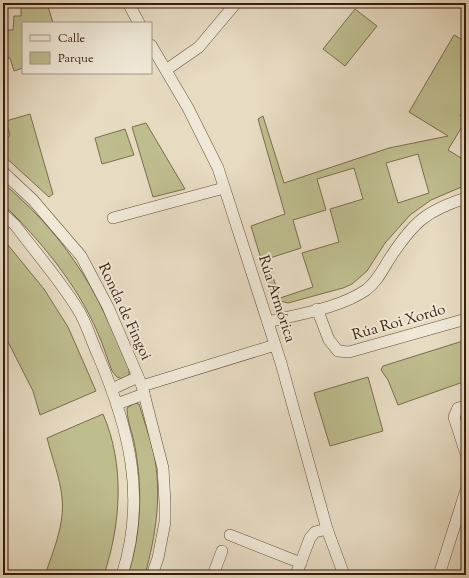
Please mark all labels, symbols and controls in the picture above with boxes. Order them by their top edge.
legend [22,22,152,74]
text: Calle [58,30,86,48]
text: Parque [58,50,94,68]
street label: Rúa Armórica [252,253,300,345]
street label: Ronda de Fingoi [92,260,156,364]
street label: Rúa Roi Xordo [350,300,448,346]

